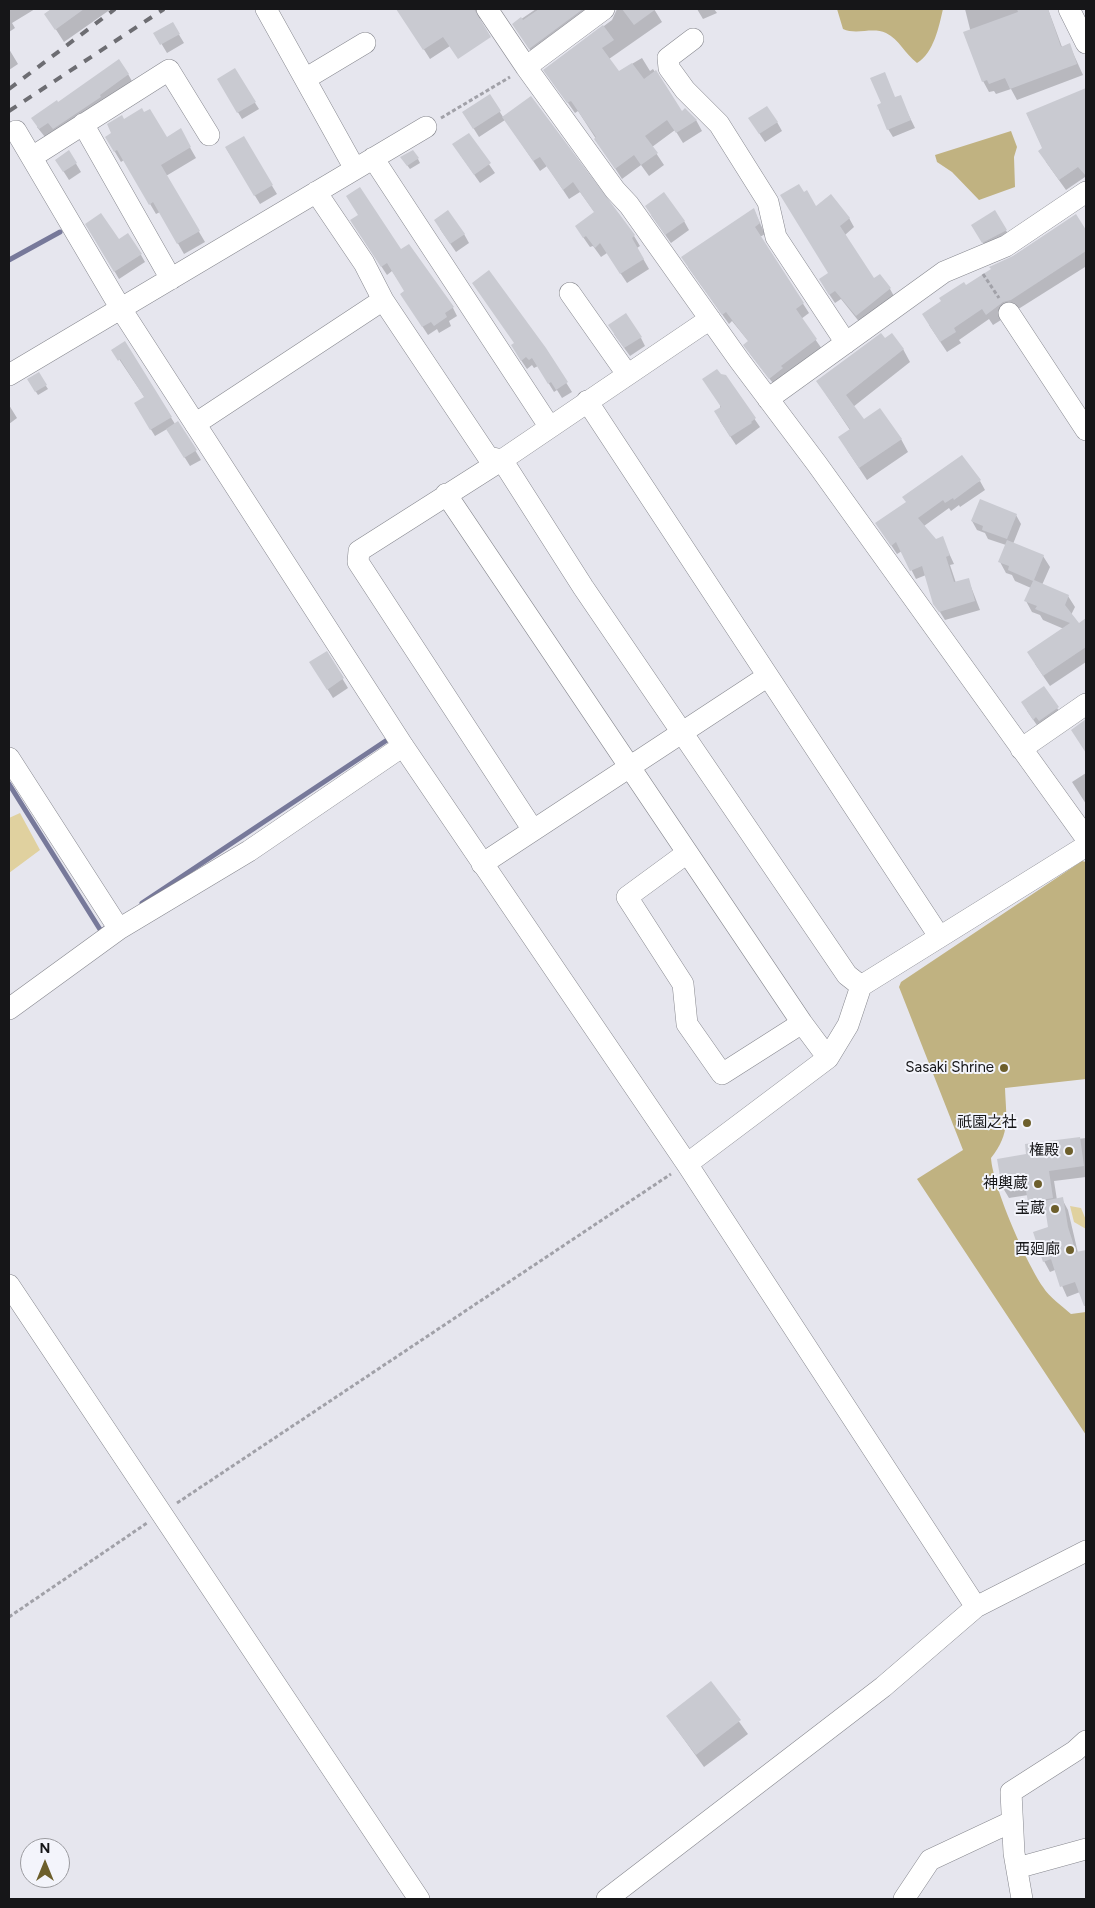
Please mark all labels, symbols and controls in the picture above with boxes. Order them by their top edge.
place label: Sasaki Shrine [905,1059,994,1077]
marker: Sasaki Shrine [998,1062,1010,1074]
place label: 祇園之社 [957,1114,1017,1132]
marker: 祇園之社 [1021,1117,1033,1129]
place label: 権殿 [1029,1142,1059,1160]
marker: 権殿 [1063,1145,1075,1157]
place label: 神輿蔵 [983,1175,1028,1193]
marker: 神輿蔵 [1032,1178,1044,1190]
place label: 宝蔵 [1015,1200,1045,1218]
marker: 宝蔵 [1049,1203,1061,1215]
place label: 西廻廊 [1015,1241,1060,1259]
marker: 西廻廊 [1064,1244,1076,1256]
north arrow [20,1838,70,1888]
text: N [40,1840,50,1857]

